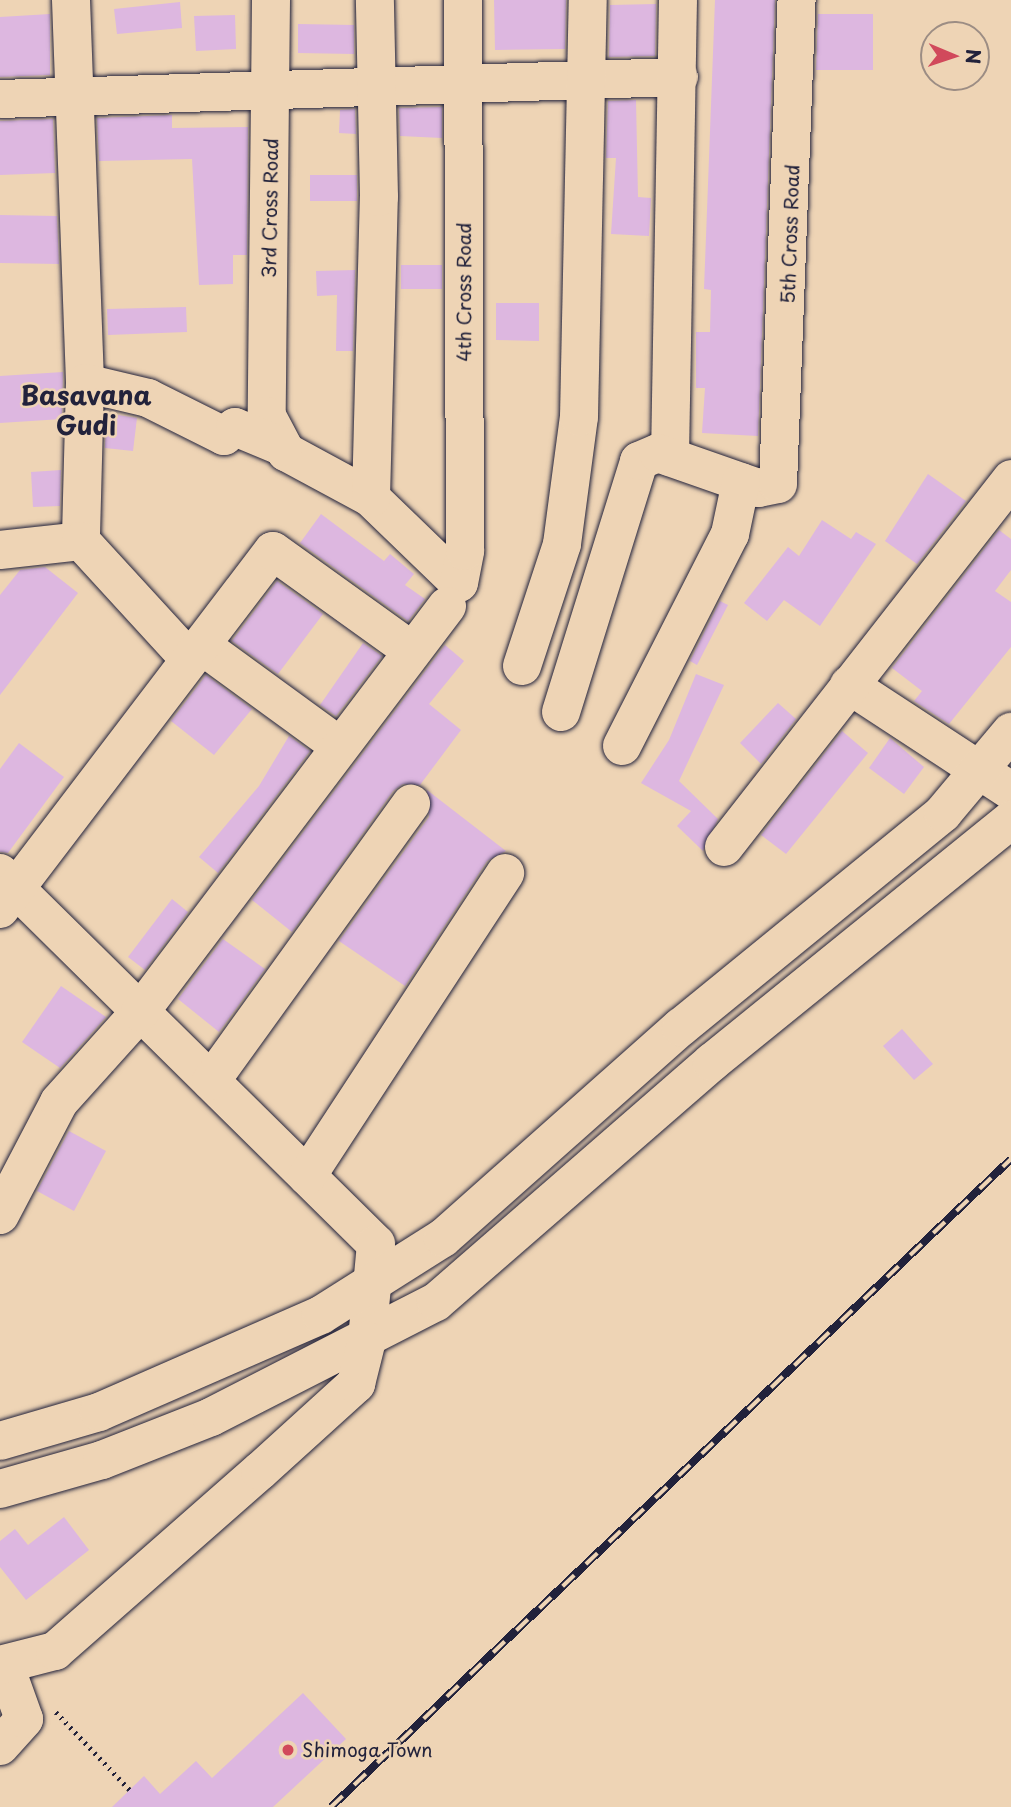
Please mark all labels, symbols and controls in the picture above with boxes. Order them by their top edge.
north arrow [920,21,990,91]
text: N [960,49,988,65]
street label: 3rd Cross Road [257,137,283,279]
street label: 5th Cross Road [776,164,804,304]
street label: 4th Cross Road [453,222,475,362]
district label: Basavana Gudi [20,379,152,440]
place label: Shimoga Town [302,1739,432,1761]
marker: Shimoga Town [280,1742,296,1758]

